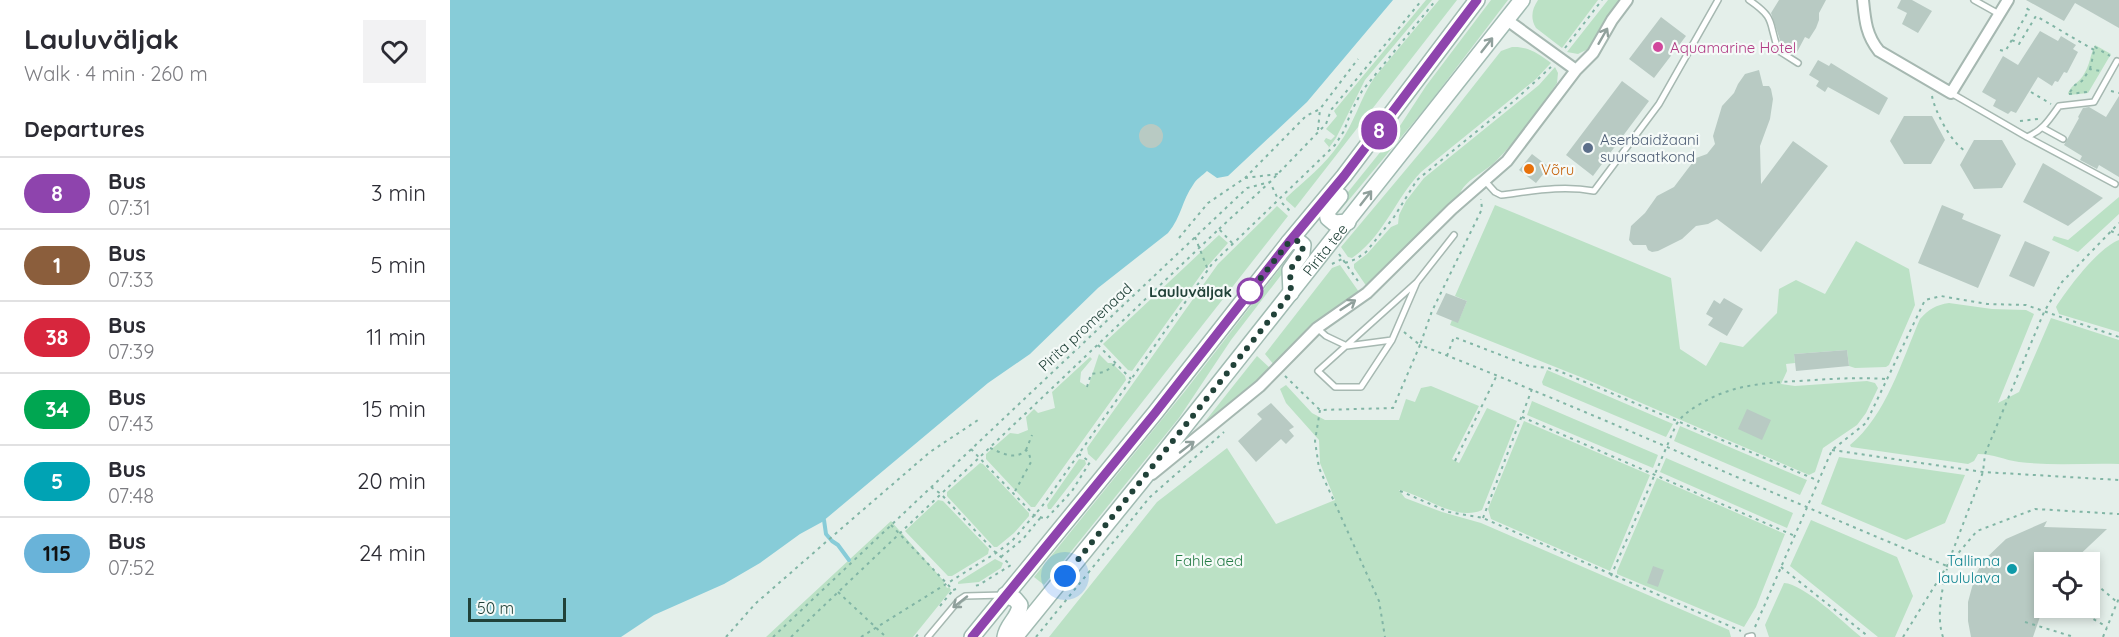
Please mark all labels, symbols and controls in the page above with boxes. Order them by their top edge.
button: heart [363,20,426,83]
text: Lauluväljak [24,21,179,56]
one-way arrow [1597,28,1609,45]
one-way arrow [1481,37,1494,53]
place label: Aquamarine Hotel [1670,38,1796,57]
marker: Aquamarine Hotel [1651,40,1665,54]
text: Walk · 4 min · 260 m [24,61,208,86]
line badge: 8 [1360,110,1398,150]
text: Departures [24,115,145,143]
text: 8 [1373,117,1385,143]
place label: Aserbaidžaani suursaatkond [1600,130,1699,166]
marker: Aserbaidžaani suursaatkond [1581,141,1595,155]
place label: Võru [1541,160,1574,179]
marker: Võru [1522,162,1536,176]
text: Bus [108,167,146,195]
text: 3 min [371,179,426,207]
text: 8 [51,180,63,206]
one-way arrow [1360,190,1373,206]
text: 07:31 [108,195,151,220]
street label: Pirita tee [1298,220,1351,280]
text: Bus [108,239,146,267]
text: 5 min [371,251,426,279]
text: 1 [53,252,61,278]
text: 07:33 [108,267,154,292]
marker: Lauluväljak [1237,278,1263,304]
street label: Pirita promenaad [1034,279,1136,375]
place label: Lauluväljak [1149,282,1232,301]
one-way arrow [1339,298,1356,310]
text: Bus [108,311,146,339]
text: 11 min [366,323,426,351]
text: 38 [46,324,68,350]
text: 07:39 [108,339,154,364]
text: Bus [108,383,146,411]
text: 15 min [362,395,426,423]
text: 34 [45,396,69,422]
text: 07:43 [108,411,154,436]
one-way arrow [1178,441,1194,454]
text: Bus [108,455,146,483]
text: 20 min [357,467,426,495]
text: 5 [51,468,63,494]
text: 07:48 [108,483,154,508]
text: Bus [108,527,146,555]
text: 24 min [359,539,426,567]
text: 115 [43,540,71,566]
park label: Fahle aed [1175,551,1243,570]
place label: Tallinna laululava [1938,551,2000,587]
map controls [2034,552,2100,618]
button: locate [2034,552,2100,618]
text: 07:52 [108,555,155,580]
your location [1050,561,1080,591]
marker: Tallinna laululava [2005,562,2019,576]
scale bar [468,595,566,622]
one-way arrow [952,595,968,608]
text: 50 m [477,598,514,618]

